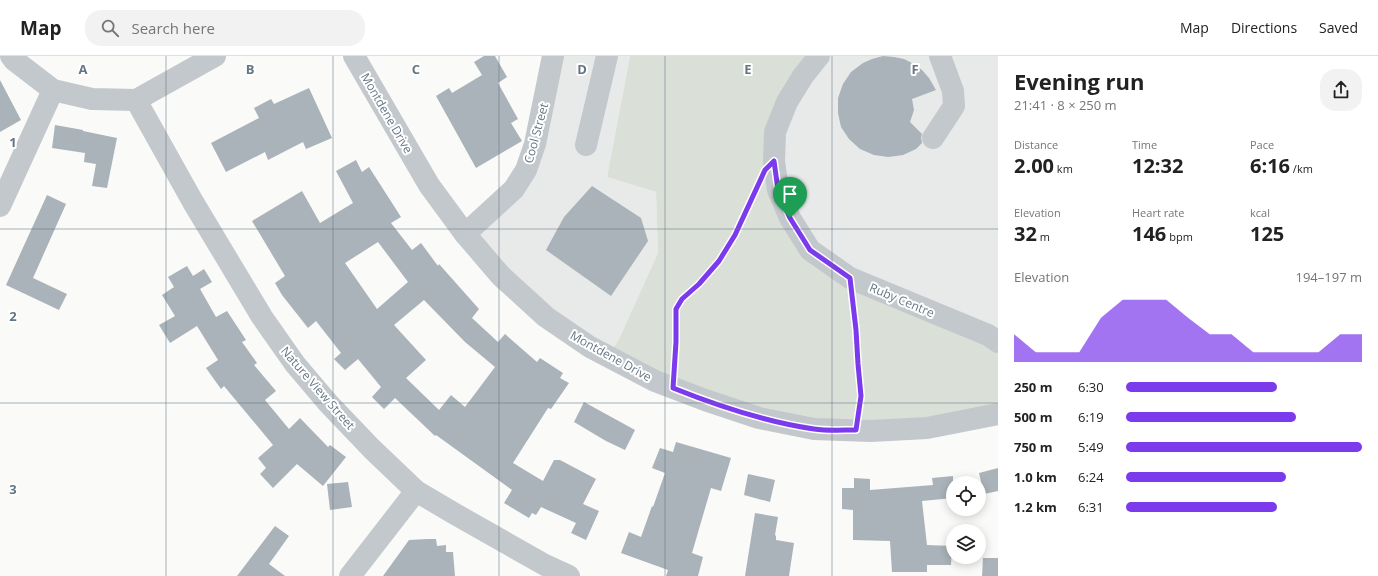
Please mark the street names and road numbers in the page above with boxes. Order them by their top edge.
street label: Montdene Drive [357,70,417,157]
street label: Cool Street [520,101,552,165]
street label: Ruby Centre [867,279,937,321]
street label: Montdene Drive [567,327,655,385]
street label: Nature View Street [277,343,359,433]

